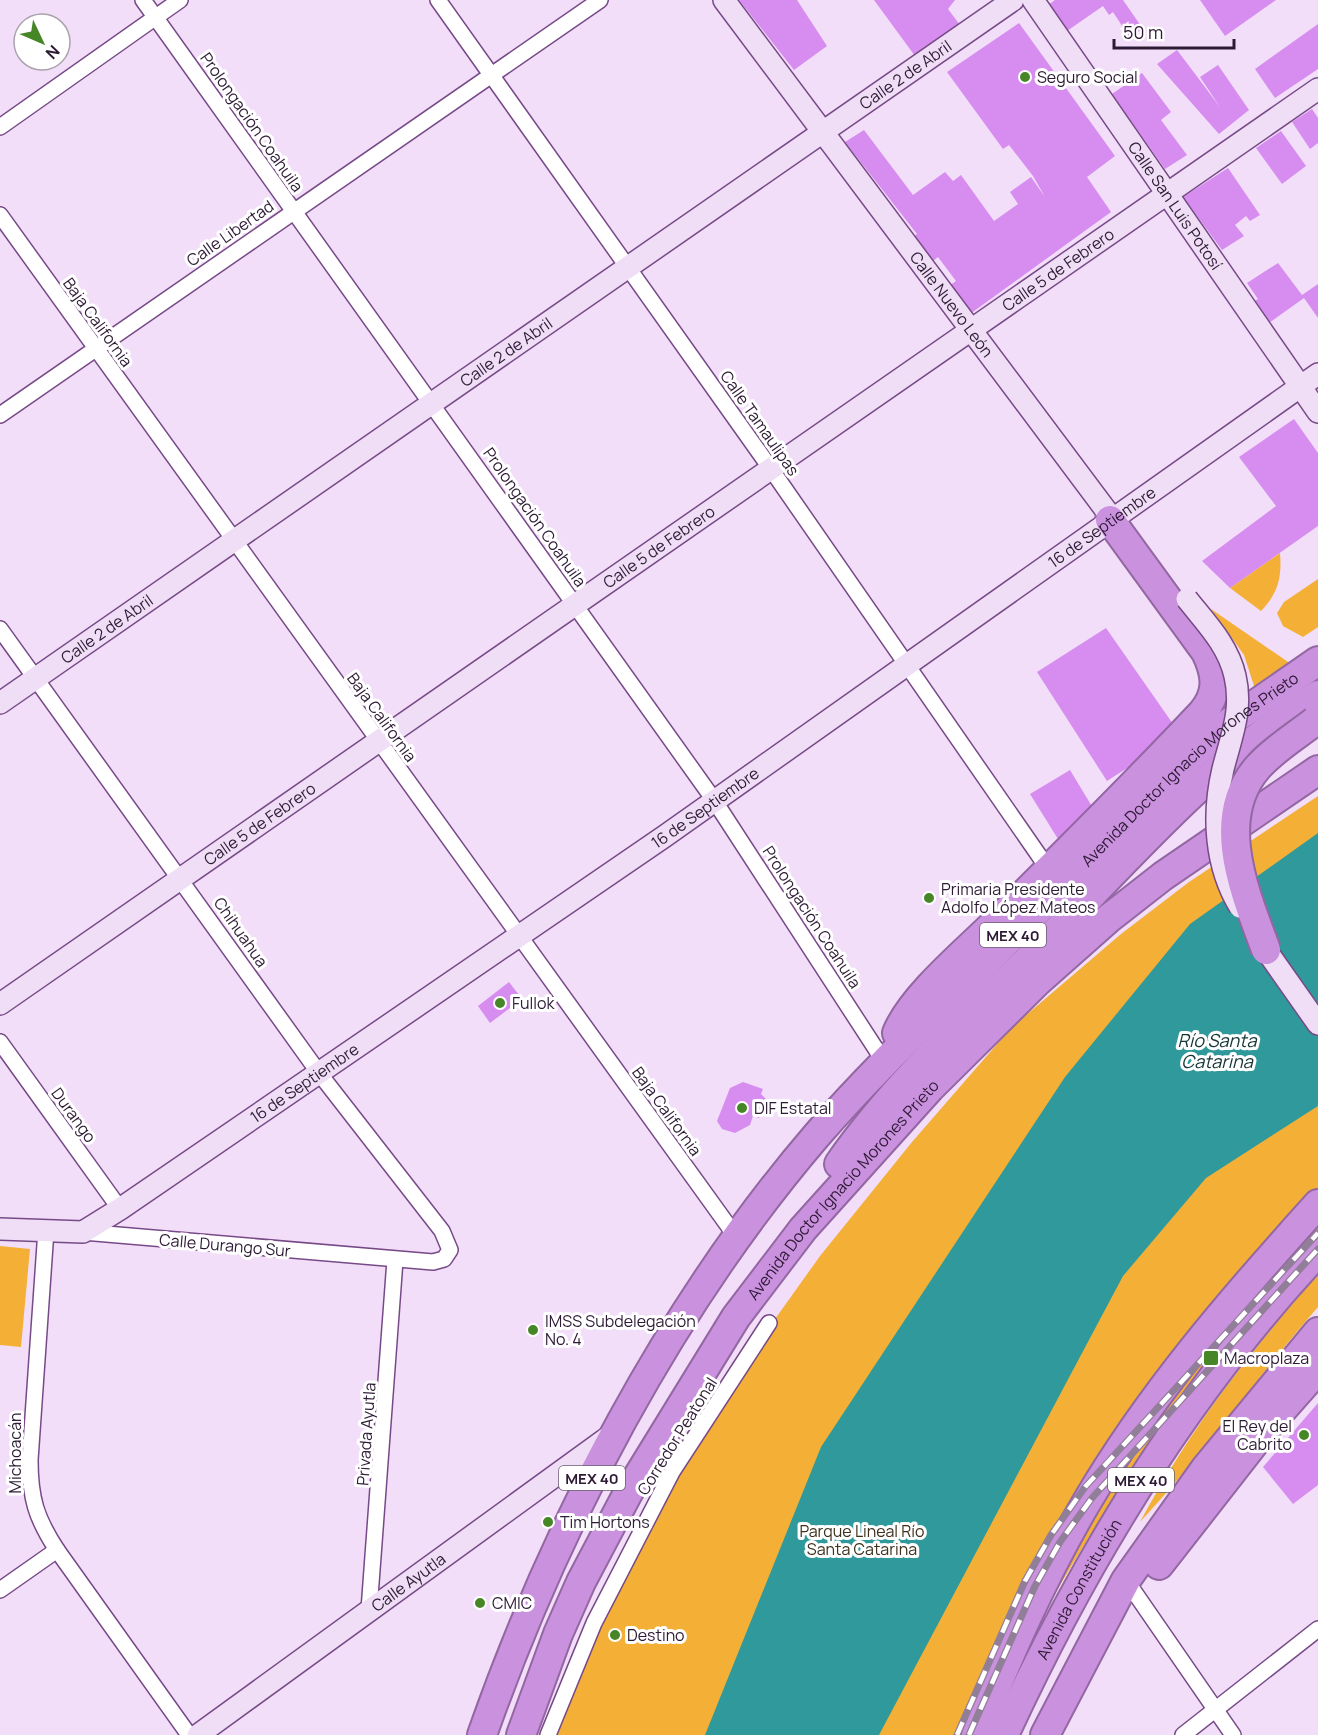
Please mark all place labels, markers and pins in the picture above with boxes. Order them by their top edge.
place label: Seguro Social [1037,66,1138,88]
marker: Seguro Social [1018,70,1032,84]
place label: Primaria Presidente Adolfo López Mateos [941,878,1096,918]
marker: Primaria Presidente Adolfo López Mateos [922,891,936,905]
place label: Fullok [512,992,555,1014]
marker: Fullok [493,996,507,1010]
place label: DIF Estatal [754,1097,832,1119]
marker: DIF Estatal [735,1101,749,1115]
place label: IMSS Subdelegación No. 4 [545,1310,696,1350]
marker: IMSS Subdelegación No. 4 [526,1323,540,1337]
place label: Macroplaza [1224,1347,1309,1369]
marker: Macroplaza [1202,1349,1220,1367]
place label: El Rey del Cabrito [1222,1415,1292,1455]
marker: El Rey del Cabrito [1297,1428,1311,1442]
place label: Tim Hortons [560,1511,650,1533]
marker: Tim Hortons [541,1515,555,1529]
place label: CMIC [492,1592,532,1614]
marker: CMIC [473,1596,487,1610]
place label: Destino [627,1624,685,1646]
marker: Destino [608,1628,622,1642]

